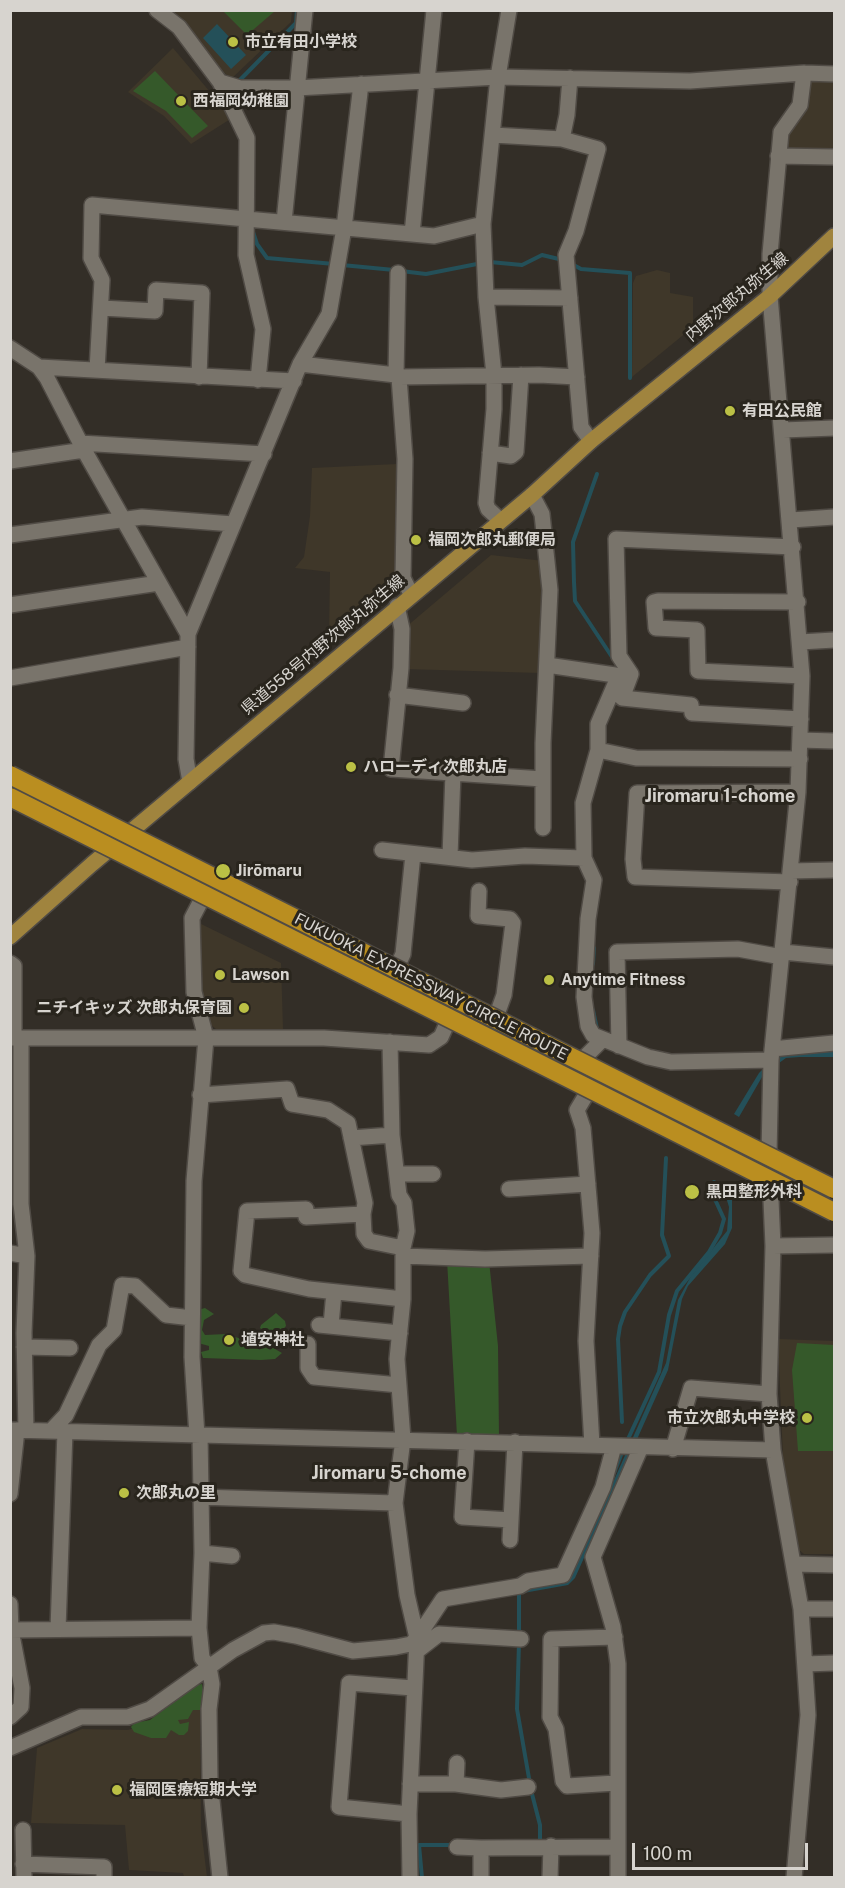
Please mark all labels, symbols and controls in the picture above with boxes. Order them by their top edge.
place label: 市立有田小学校 [245,32,357,52]
marker: 市立有田小学校 [226,35,240,49]
place label: 西福岡幼稚園 [193,91,289,111]
marker: 西福岡幼稚園 [174,94,188,108]
street label: 内野次郎丸弥生線 [682,249,792,345]
place label: 有田公民館 [742,401,822,421]
marker: 有田公民館 [723,404,737,418]
place label: 福岡次郎丸郵便局 [428,530,556,550]
marker: 福岡次郎丸郵便局 [409,533,423,547]
street label: 県道558号内野次郎丸弥生線 [238,571,408,719]
place label: ハローディ次郎丸店 [363,757,507,777]
marker: ハローディ次郎丸店 [344,760,358,774]
district label: Jiromaru 1-chome [645,785,795,807]
place label: Jirōmaru [236,861,302,881]
marker: Jirōmaru [214,862,232,880]
street label: FUKUOKA EXPRESSWAY CIRCLE ROUTE [291,909,571,1065]
place label: Lawson [232,965,289,985]
marker: Lawson [213,968,227,982]
place label: Anytime Fitness [561,970,686,990]
marker: Anytime Fitness [542,973,556,987]
place label: ニチイキッズ 次郎丸保育園 [36,998,232,1018]
marker: ニチイキッズ 次郎丸保育園 [237,1001,251,1015]
place label: 黒田整形外科 [706,1182,802,1202]
marker: 黒田整形外科 [683,1183,701,1201]
place label: 埴安神社 [241,1330,305,1350]
marker: 埴安神社 [222,1333,236,1347]
place label: 市立次郎丸中学校 [667,1408,795,1428]
marker: 市立次郎丸中学校 [800,1411,814,1425]
district label: Jiromaru 5-chome [311,1462,467,1484]
place label: 次郎丸の里 [136,1483,216,1503]
marker: 次郎丸の里 [117,1486,131,1500]
place label: 福岡医療短期大学 [129,1780,257,1800]
marker: 福岡医療短期大学 [110,1783,124,1797]
scale bar [635,1831,810,1869]
text: 100 m [643,1843,692,1864]

